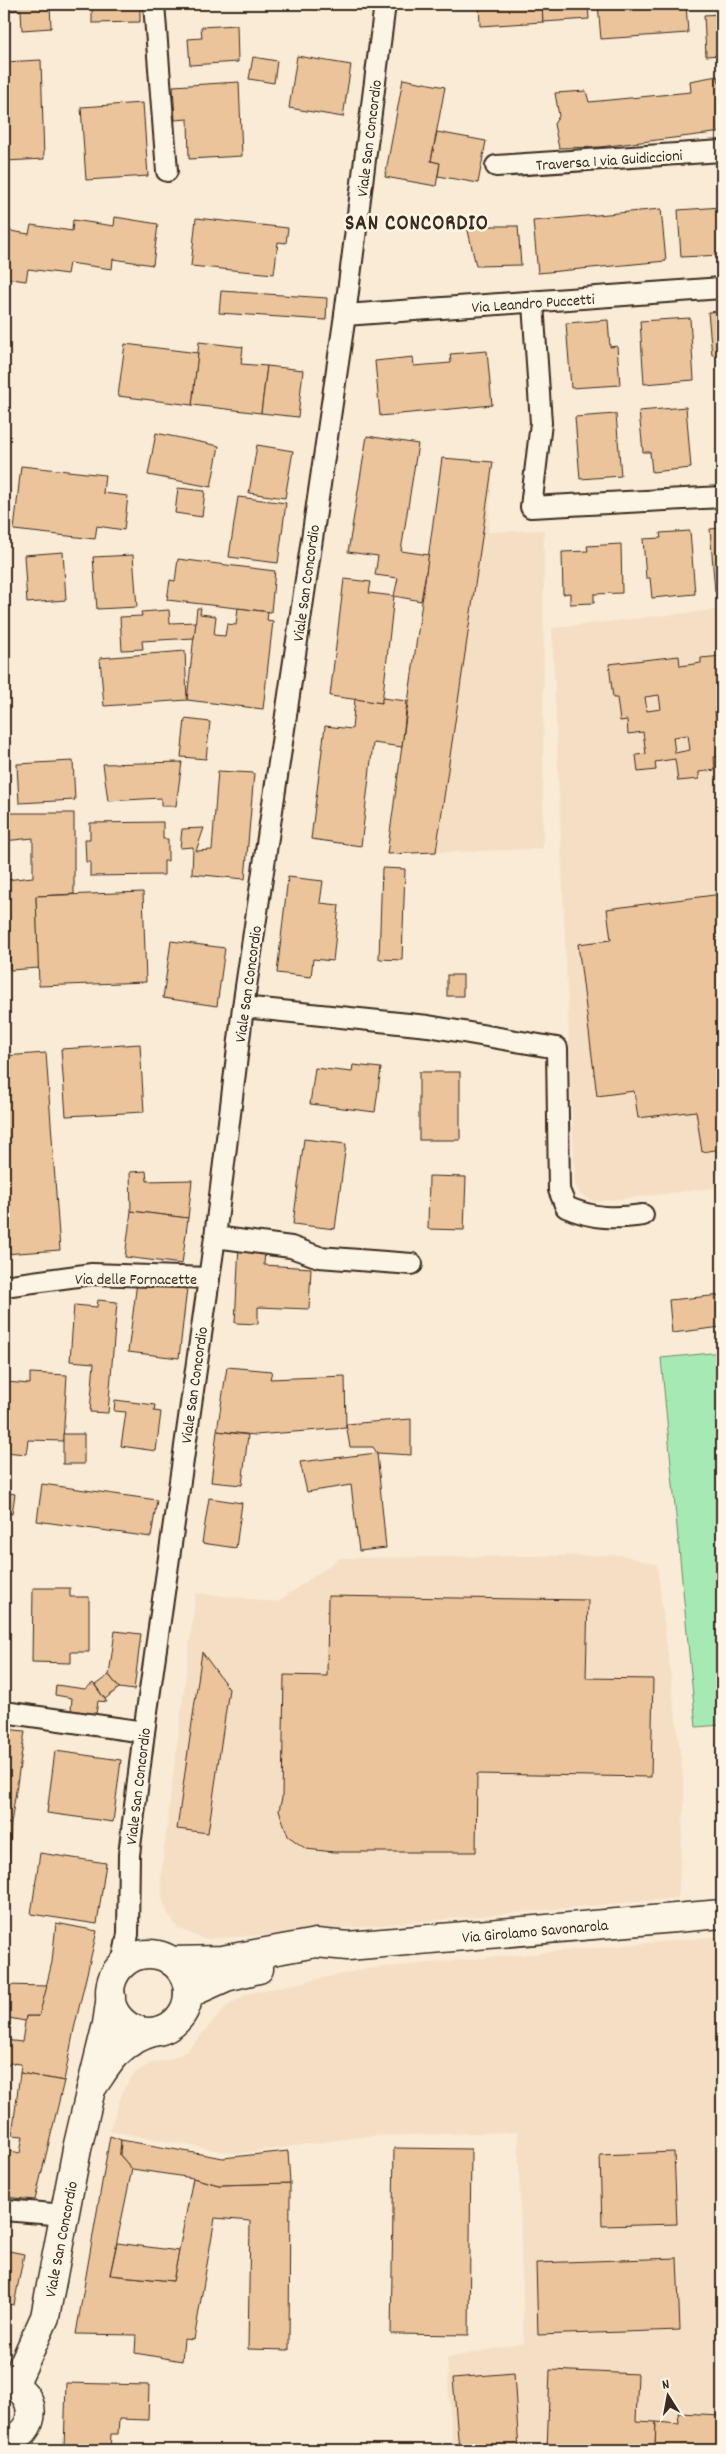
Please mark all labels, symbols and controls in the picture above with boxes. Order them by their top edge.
street label: Viale San Concordio [352,78,389,198]
street label: Traversa 1 via Guidiccioni [535,145,683,178]
district label: SAN CONCORDIO [345,210,489,240]
street label: Via Leandro Puccetti [471,289,596,320]
street label: Viale San Concordio [288,523,327,643]
street label: Viale San Concordio [230,924,269,1044]
street label: Via delle Fornacette [75,1269,197,1292]
street label: Viale San Concordio [176,1325,215,1445]
street label: Viale San Concordio [121,1726,158,1846]
street label: Via Girolamo Savonarola [461,1915,610,1950]
street label: Viale San Concordio [40,2180,85,2299]
north arrow [644,2372,694,2422]
text: N [661,2375,671,2396]

